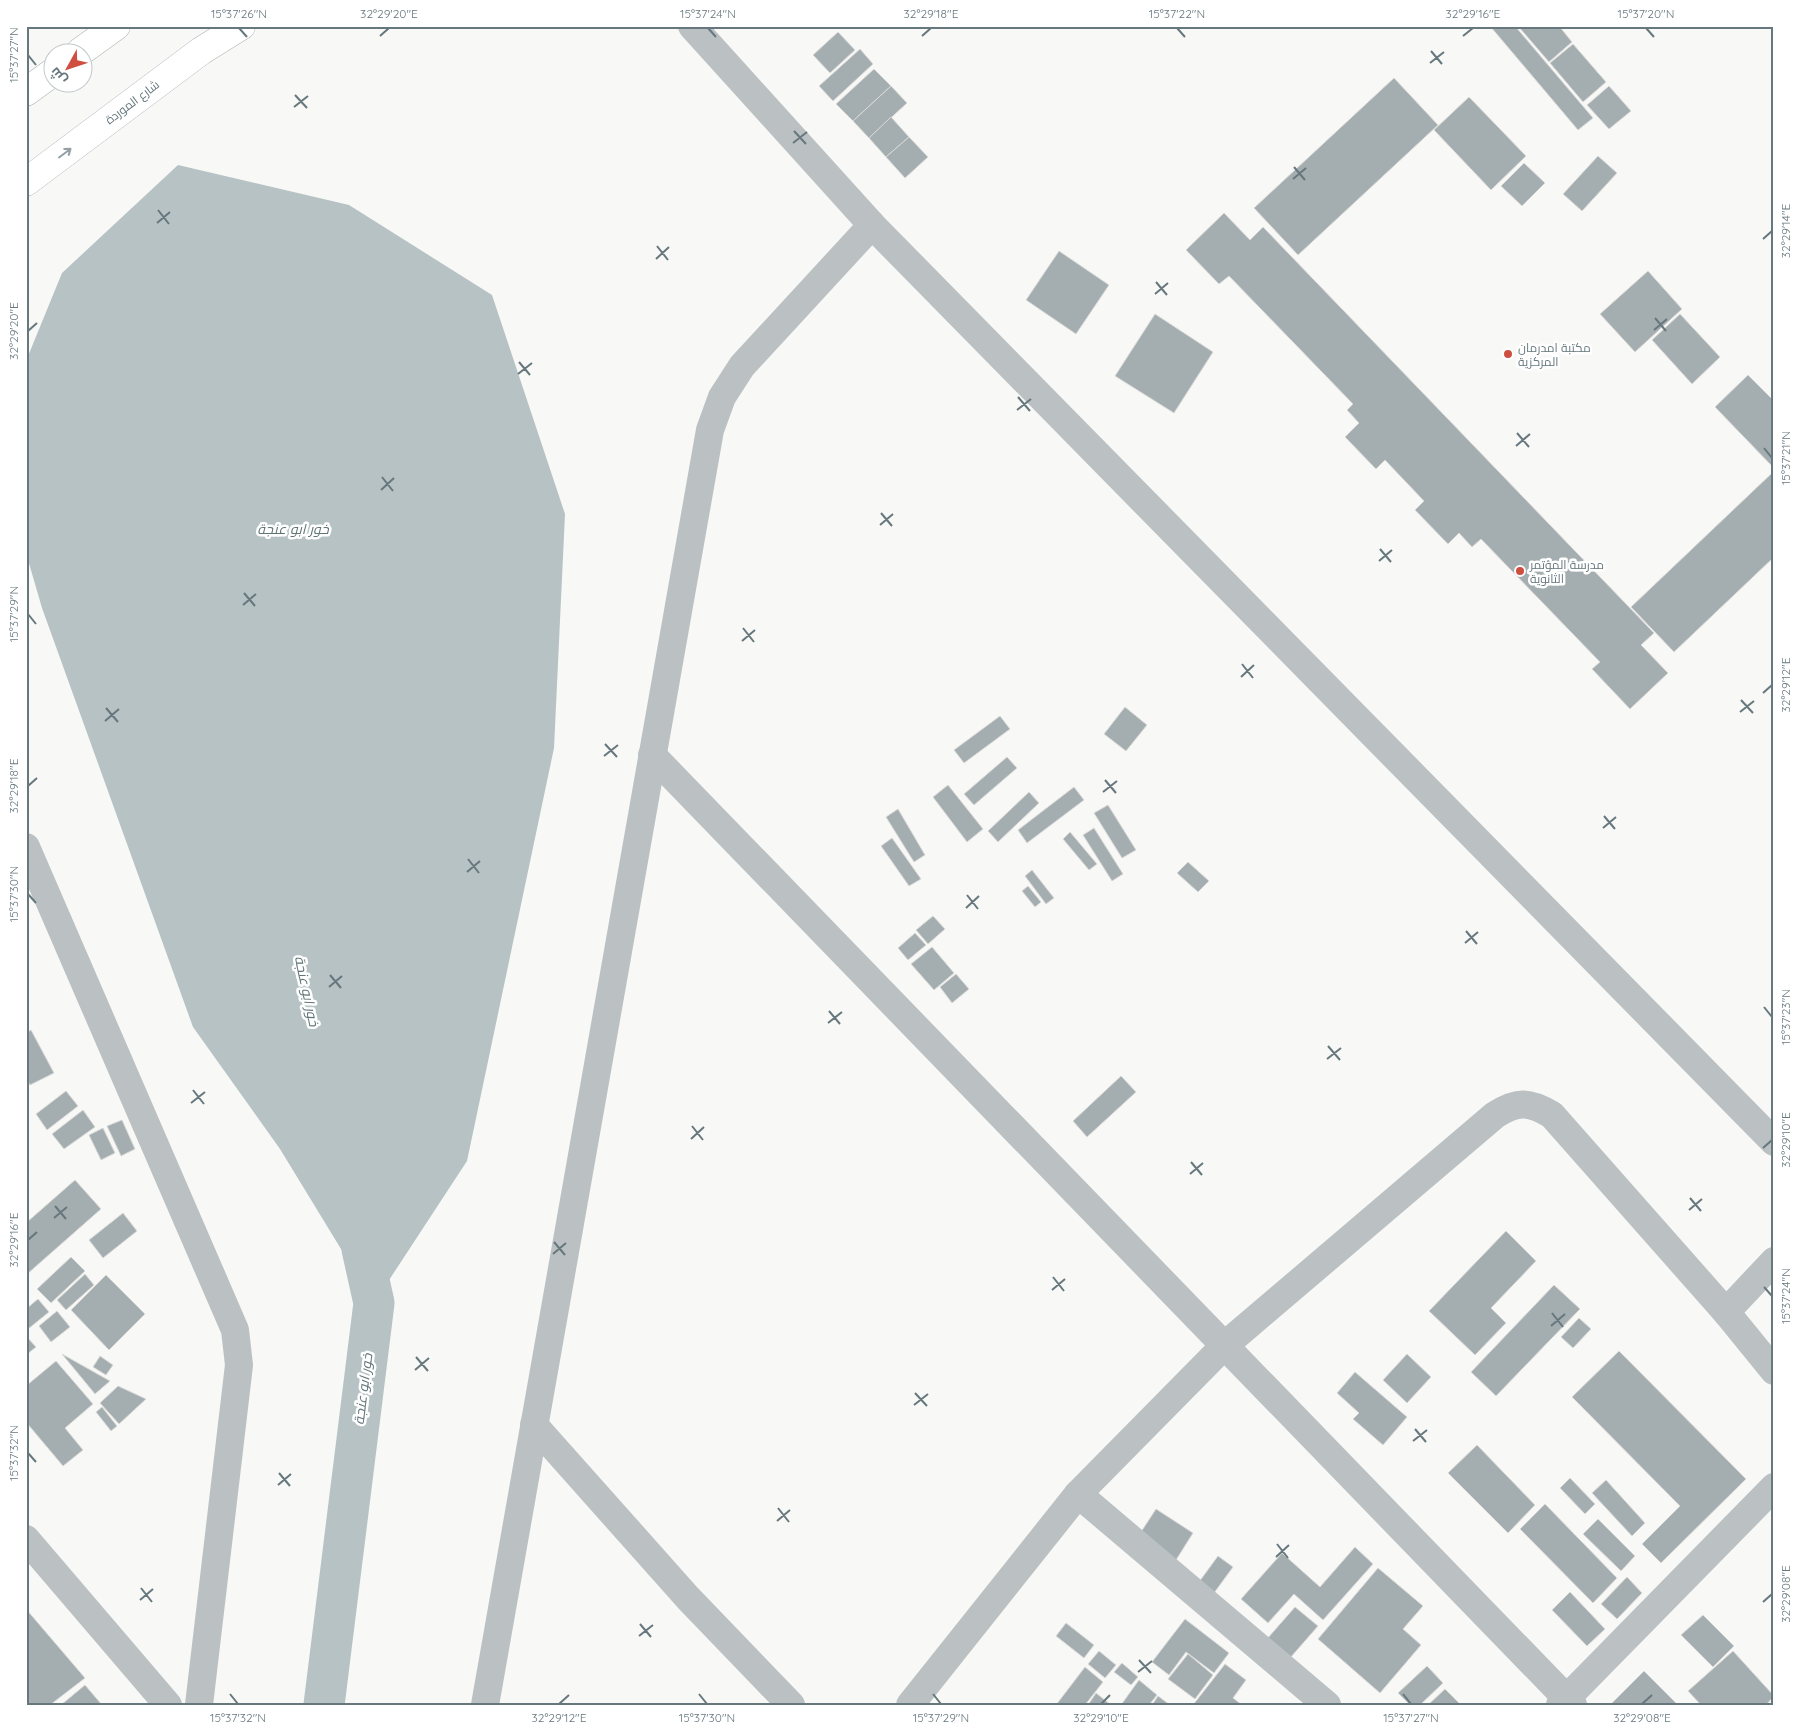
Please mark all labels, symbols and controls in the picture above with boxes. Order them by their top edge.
text: 15°37'26"N [211,6,267,21]
text: 32°29'20"E [360,6,418,21]
text: 15°37'24"N [680,6,736,21]
text: 32°29'18"E [904,6,959,21]
text: 15°37'22"N [1149,6,1205,21]
text: 32°29'16"E [1446,6,1501,21]
text: 15°37'20"N [1618,6,1674,21]
text: 15°37'27"N [6,27,21,83]
north arrow [42,42,92,92]
text: ش [45,64,71,89]
street label: شارع الموردة [102,77,163,128]
one-way arrow [58,147,71,158]
text: 32°29'14"E [1778,204,1793,258]
text: 32°29'20"E [6,302,21,360]
place label: مكتبة امدرمان المركزية [1518,340,1591,369]
marker: مكتبة امدرمان المركزية [1502,348,1514,360]
text: 15°37'21"N [1778,431,1793,485]
water label: خور ابو عنجة [257,520,330,538]
place label: مدرسة المؤتمر الثانوية [1529,557,1604,586]
marker: مدرسة المؤتمر الثانوية [1514,565,1526,577]
text: 15°37'29"N [6,586,21,642]
text: 32°29'12"E [1778,657,1793,713]
text: 32°29'18"E [6,758,21,813]
text: 15°37'30"N [6,866,21,922]
water label: خور ابو عنجة [291,954,324,1029]
text: 15°37'23"N [1778,989,1793,1045]
text: 32°29'10"E [1778,1112,1793,1168]
text: 32°29'16"E [6,1212,21,1267]
text: 15°37'24"N [1778,1268,1793,1324]
water label: خور ابو عنجة [350,1351,376,1426]
text: 15°37'32"N [6,1425,21,1481]
text: 32°29'08"E [1778,1565,1793,1623]
text: 15°37'32"N [210,1710,266,1725]
text: 32°29'12"E [531,1710,587,1725]
text: 15°37'30"N [679,1710,735,1725]
text: 15°37'29"N [913,1710,969,1725]
text: 32°29'10"E [1073,1710,1129,1725]
text: 15°37'27"N [1383,1710,1439,1725]
text: 32°29'08"E [1613,1710,1671,1725]

